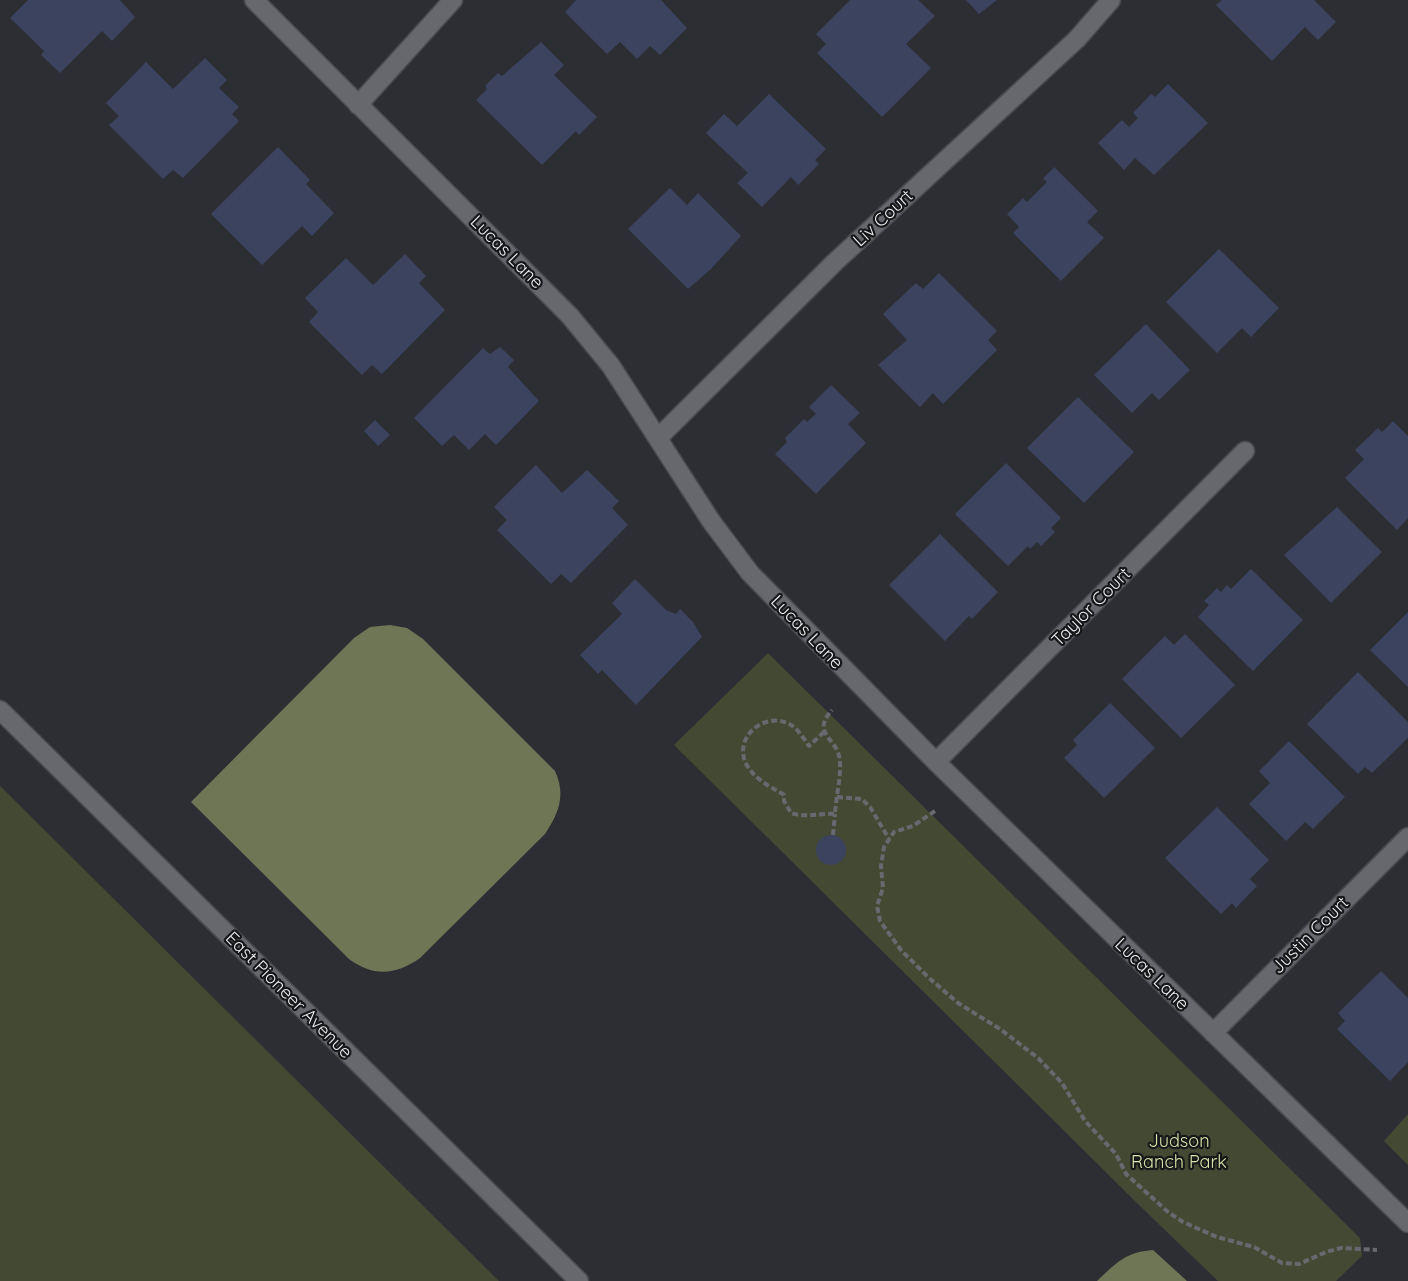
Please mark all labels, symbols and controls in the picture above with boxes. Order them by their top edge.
street label: Liv Court [848,184,917,251]
street label: Lucas Lane [466,210,549,293]
street label: Taylor Court [1046,562,1135,651]
street label: Lucas Lane [766,590,848,674]
street label: Justin Court [1266,891,1353,978]
street label: East Pioneer Avenue [221,926,358,1063]
street label: Lucas Lane [1110,933,1194,1015]
park label: Judson Ranch Park [1131,1129,1227,1173]

